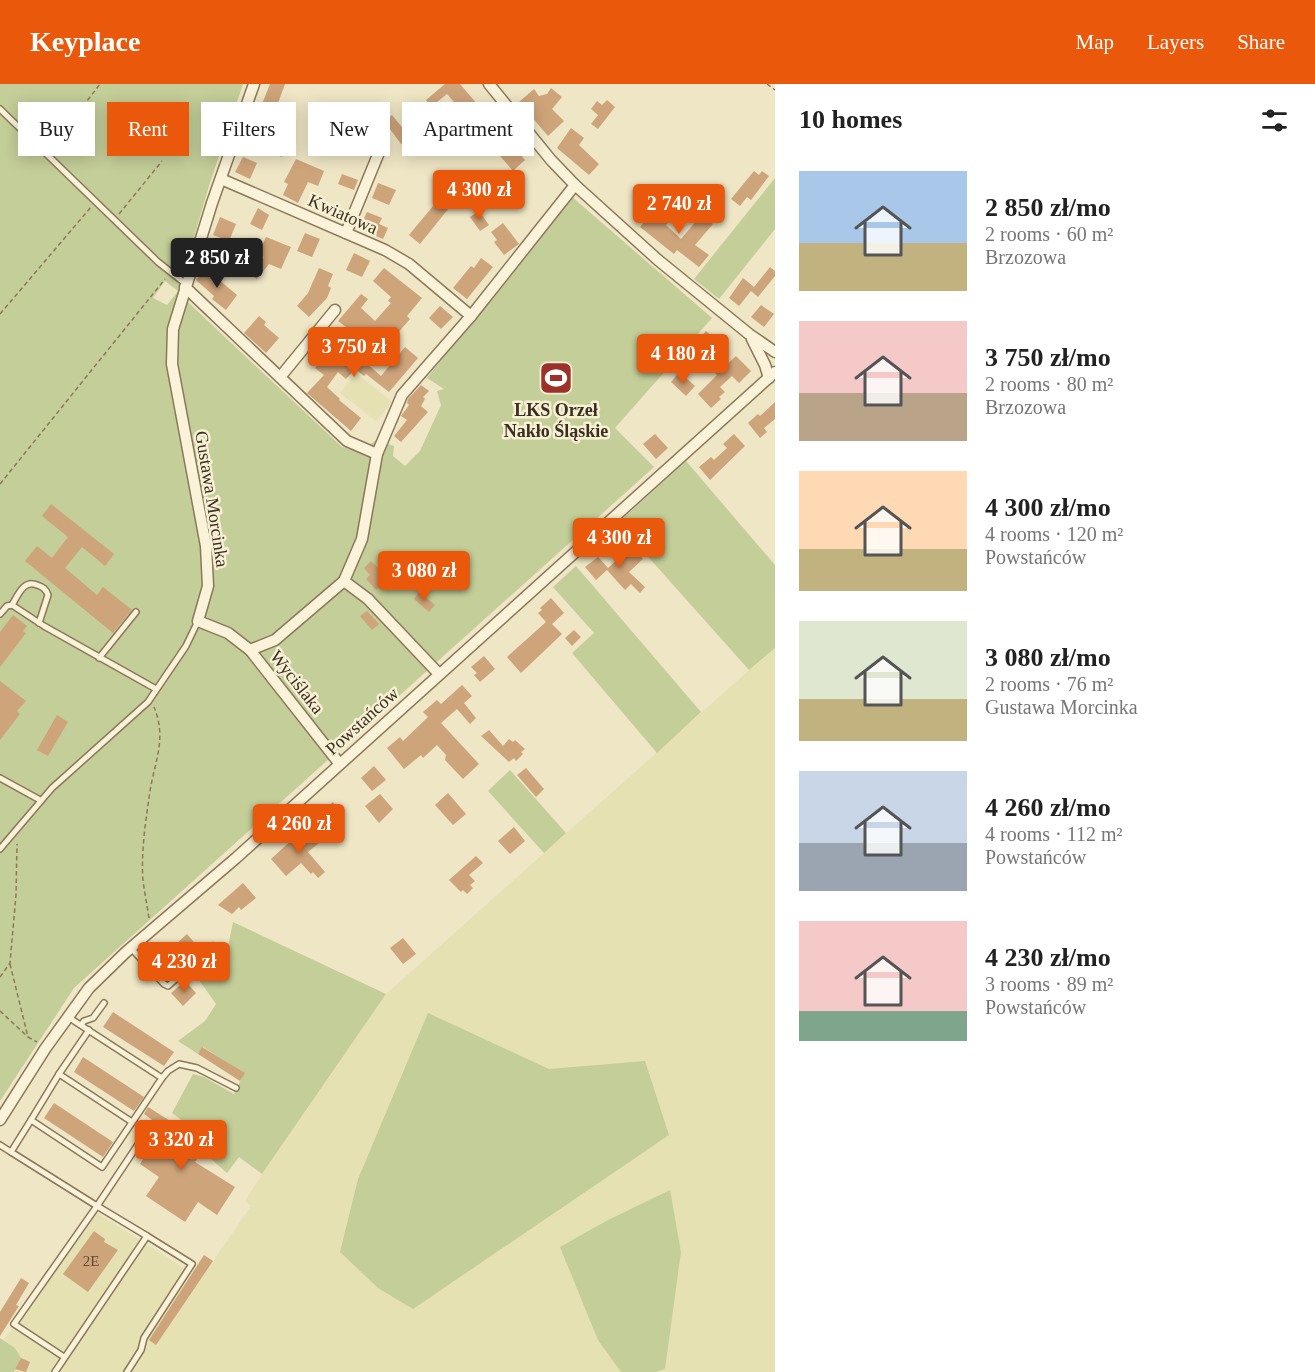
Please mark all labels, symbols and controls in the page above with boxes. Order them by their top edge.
text: Keyplace [30,26,140,57]
text: Map [1076,30,1114,54]
text: Layers [1147,30,1204,54]
text: Share [1237,30,1285,54]
chip: Buy [18,102,95,156]
chip: Rent [107,102,189,156]
chip: Filters [201,102,296,156]
chip: New [308,102,390,156]
chip: Apartment [402,102,534,156]
icon: filters [1258,104,1291,137]
text: 10 homes [799,105,902,134]
pin: 4 300 zł [417,170,541,221]
text: 4 300 zł [447,178,511,200]
pin: 2 740 zł [617,184,741,235]
street label: Kwiatowa [305,190,381,238]
text: 2 740 zł [647,192,711,214]
text: 2 850 zł/mo [985,193,1111,222]
icon: home [847,195,919,267]
text: 2 rooms · 60 m² [985,223,1113,245]
pin: 2 850 zł [155,238,279,289]
text: 2 850 zł [185,246,249,268]
text: Brzozowa [985,246,1066,268]
pin: 3 750 zł [292,327,416,378]
pin: 4 180 zł [621,334,745,385]
text: 3 750 zł [322,335,386,357]
text: 4 180 zł [651,342,715,364]
text: 3 750 zł/mo [985,343,1111,372]
icon: home [847,345,919,417]
sports icon: LKS Orzeł Nakło Śląskie [538,360,574,396]
text: 2 rooms · 80 m² [985,373,1113,395]
text: Brzozowa [985,396,1066,418]
place label: LKS Orzeł Nakło Śląskie [504,400,608,441]
street label: Gustawa Morcinka [191,430,233,568]
text: 4 300 zł/mo [985,493,1111,522]
icon: home [847,495,919,567]
pin: 4 300 zł [557,518,681,569]
text: 4 rooms · 120 m² [985,523,1123,545]
text: 4 300 zł [587,526,651,548]
text: Powstańców [985,546,1086,568]
pin: 3 080 zł [362,551,486,602]
text: 3 080 zł [392,559,456,581]
text: 3 080 zł/mo [985,643,1111,672]
icon: home [847,645,919,717]
street label: Wyciślaka [266,646,328,718]
text: 2 rooms · 76 m² [985,673,1113,695]
street label: Powstańców [321,683,403,759]
text: Gustawa Morcinka [985,696,1138,718]
text: 4 260 zł/mo [985,793,1111,822]
icon: home [847,795,919,867]
pin: 4 260 zł [237,804,361,855]
text: 4 260 zł [267,812,331,834]
text: 4 rooms · 112 m² [985,823,1122,845]
text: Powstańców [985,846,1086,868]
pin: 4 230 zł [122,942,246,993]
text: 4 230 zł/mo [985,943,1111,972]
icon: home [847,945,919,1017]
text: 4 230 zł [152,950,216,972]
text: 3 rooms · 89 m² [985,973,1113,995]
text: Powstańców [985,996,1086,1018]
pin: 3 320 zł [119,1120,243,1171]
text: 3 320 zł [149,1128,213,1150]
house number: 2E [83,1253,99,1269]

